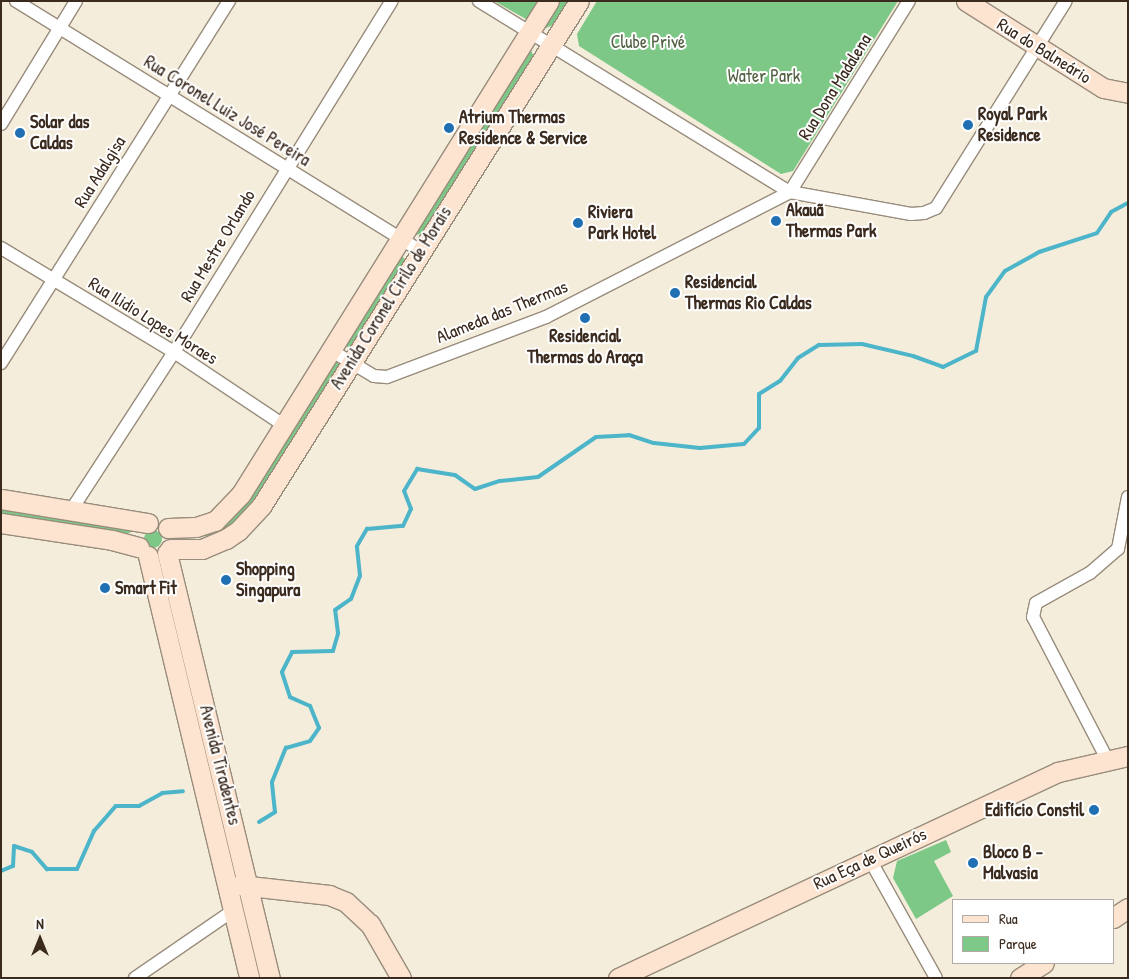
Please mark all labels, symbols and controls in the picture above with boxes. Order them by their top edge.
street label: Rua do Balneário [993,14,1095,88]
street label: Rua Dona Madalena [794,30,876,144]
park label: Clube Privé [611,31,685,53]
street label: Rua Coronel Luiz José Pereira [140,51,314,171]
park label: Water Park [728,65,800,87]
place label: Royal Park Residence [978,104,1047,146]
place label: Atrium Thermas Residence & Service [459,107,587,150]
place label: Solar das Caldas [30,112,89,154]
marker: Royal Park Residence [962,119,974,131]
marker: Atrium Thermas Residence & Service [443,122,455,134]
marker: Solar das Caldas [14,127,26,139]
street label: Rua Adalgisa [70,132,130,212]
street label: Rua Mestre Orlando [176,186,260,306]
place label: Akauã Thermas Park [786,200,877,242]
place label: Riviera Park Hotel [588,202,656,244]
street label: Avenida Coronel Cirilo de Morais [326,203,456,393]
marker: Akauã Thermas Park [770,215,782,227]
marker: Riviera Park Hotel [572,217,584,229]
place label: Residencial Thermas Rio Caldas [685,272,812,314]
street label: Rua Ilidio Lopes Moraes [85,273,221,369]
street label: Alameda das Thermas [433,276,571,348]
marker: Residencial Thermas Rio Caldas [669,287,681,299]
marker: Residencial Thermas do Araça [579,312,591,324]
place label: Residencial Thermas do Araça [527,326,643,368]
place label: Shopping Singapura [236,559,300,602]
marker: Shopping Singapura [220,574,232,586]
place label: Smart Fit [115,577,177,599]
marker: Smart Fit [99,582,111,594]
street label: Avenida Tiradentes [195,703,245,827]
place label: Edifício Constil [985,799,1084,821]
marker: Edifício Constil [1088,804,1100,816]
street label: Rua Eça de Queirós [810,823,930,895]
place label: Bloco B - Malvasia [983,842,1043,884]
marker: Bloco B - Malvasia [967,857,979,869]
legend [952,899,1114,964]
text: Rua [999,908,1018,929]
north arrow [15,914,65,964]
text: N [36,914,44,933]
text: Parque [999,933,1037,954]

